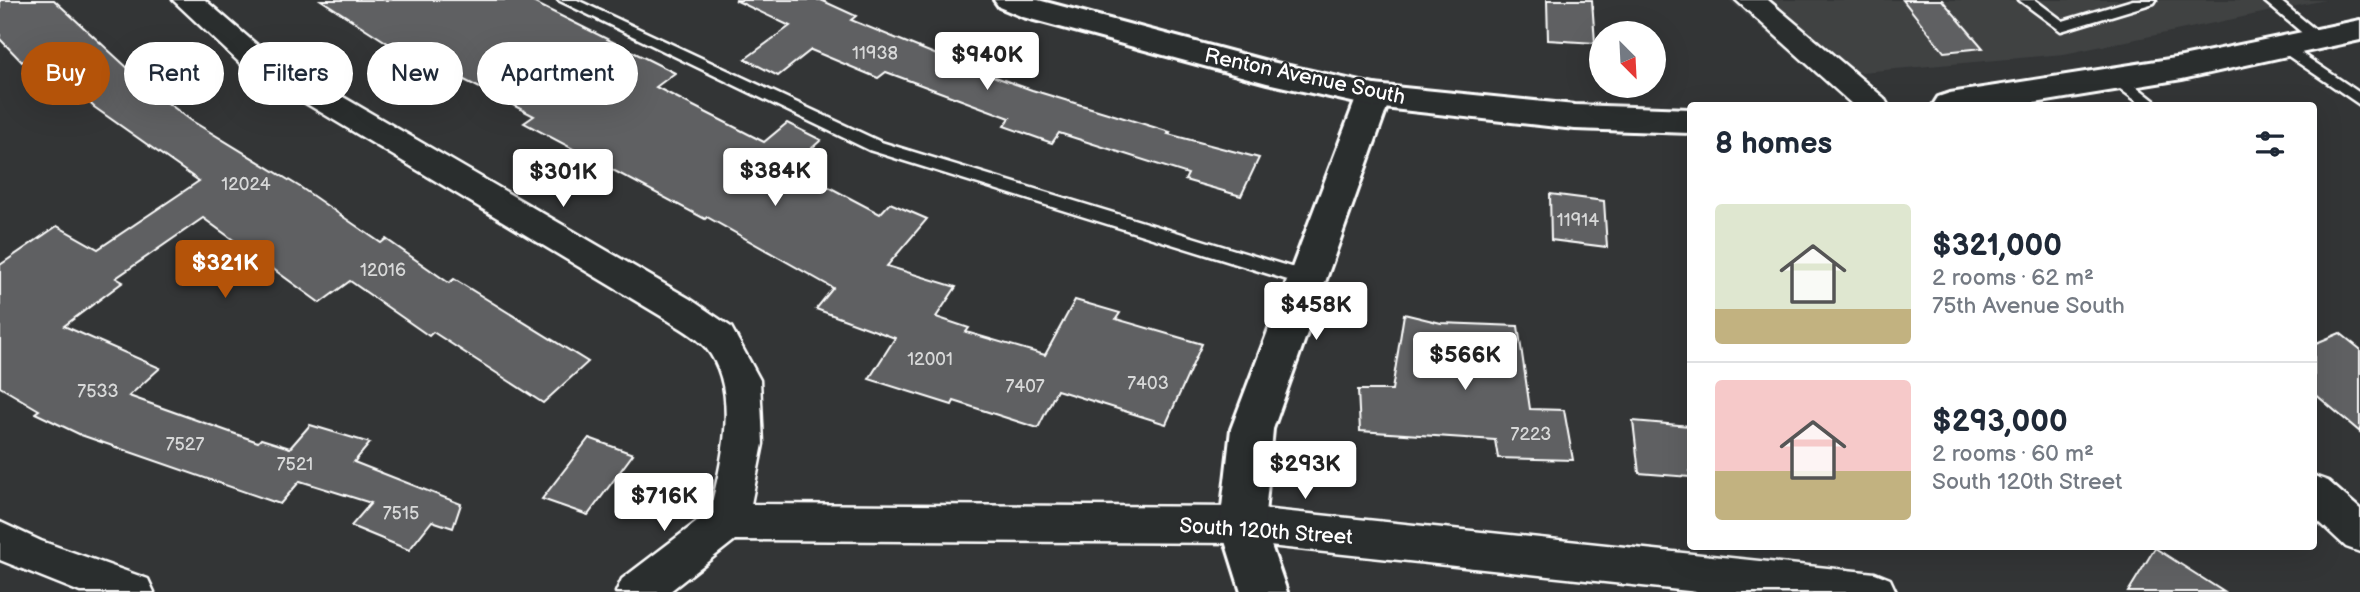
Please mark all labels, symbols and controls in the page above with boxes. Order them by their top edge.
north arrow [1589,21,1666,98]
map controls [1589,21,1666,98]
pin: $940K [938,32,1036,92]
text: $940K [951,41,1023,69]
chip: Buy [21,42,110,105]
chip: Rent [124,42,224,105]
chip: Filters [238,42,353,105]
chip: New [367,42,463,105]
chip: Apartment [477,42,638,105]
house number: 11938 [852,43,898,64]
street label: Renton Avenue South [1202,43,1407,110]
icon: filters [2251,125,2289,163]
text: 8 homes [1715,126,1832,162]
pin: $384K [726,148,824,208]
pin: $301K [514,150,612,209]
text: $384K [739,157,811,185]
text: $301K [529,158,597,186]
house number: 12024 [221,174,271,195]
house number: 11914 [1557,210,1599,231]
text: $321,000 [1932,228,2062,264]
icon: home [1771,232,1855,316]
pin: $321K [176,240,274,300]
text: $321K [191,249,259,277]
house number: 12016 [360,260,406,281]
text: 2 rooms · 62 m² [1932,264,2094,292]
pin: $458K [1267,282,1365,342]
text: $458K [1280,291,1352,319]
text: 75th Avenue South [1932,292,2125,320]
pin: $566K [1416,332,1514,392]
text: $566K [1429,341,1501,369]
house number: 12001 [907,349,953,370]
house number: 7403 [1127,373,1169,394]
house number: 7407 [1005,376,1045,397]
house number: 7533 [77,381,119,402]
text: $293,000 [1932,404,2068,440]
icon: home [1771,408,1855,492]
house number: 7223 [1511,424,1551,445]
house number: 7527 [166,434,204,455]
text: 2 rooms · 60 m² [1932,440,2094,468]
pin: $293K [1256,442,1354,501]
text: $293K [1269,450,1341,478]
house number: 7521 [277,454,313,475]
text: South 120th Street [1932,468,2122,496]
pin: $716K [615,474,713,533]
text: $716K [630,482,698,510]
house number: 7515 [383,503,419,524]
street label: South 120th Street [1178,513,1354,550]

